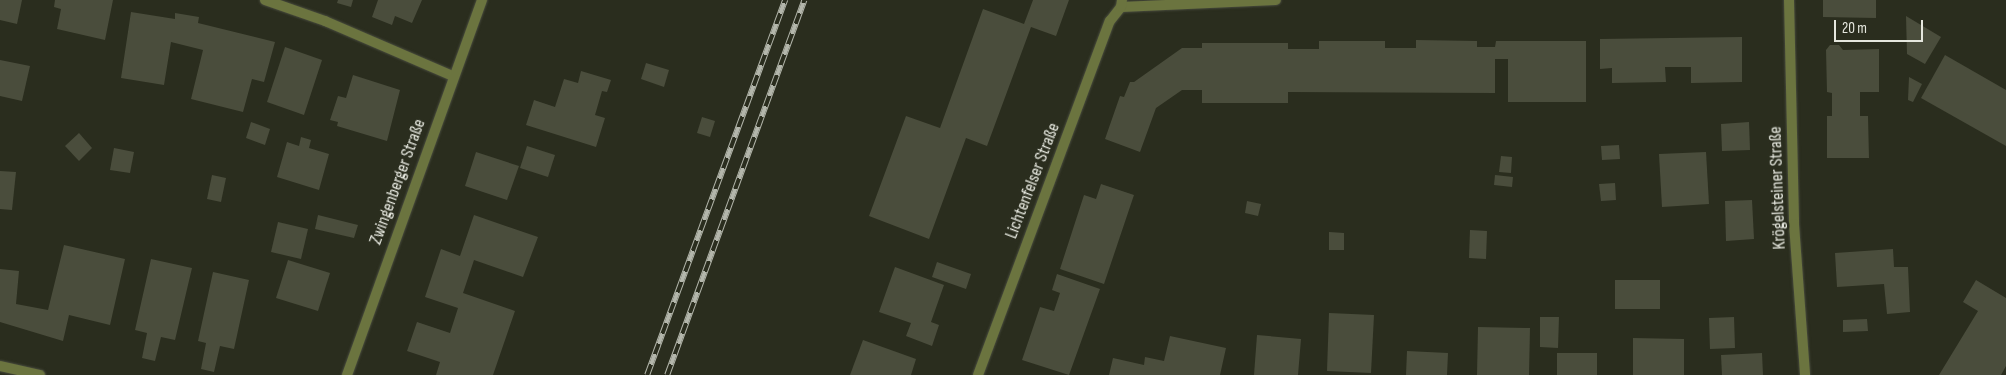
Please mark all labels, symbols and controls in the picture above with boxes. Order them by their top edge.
scale bar [1836,10,1925,42]
text: 20 m [1842,19,1867,38]
street label: Zwingenberger Straße [365,116,431,248]
street label: Lichtenfelser Straße [1001,120,1065,242]
street label: Krögelsteiner Straße [1765,126,1791,250]

